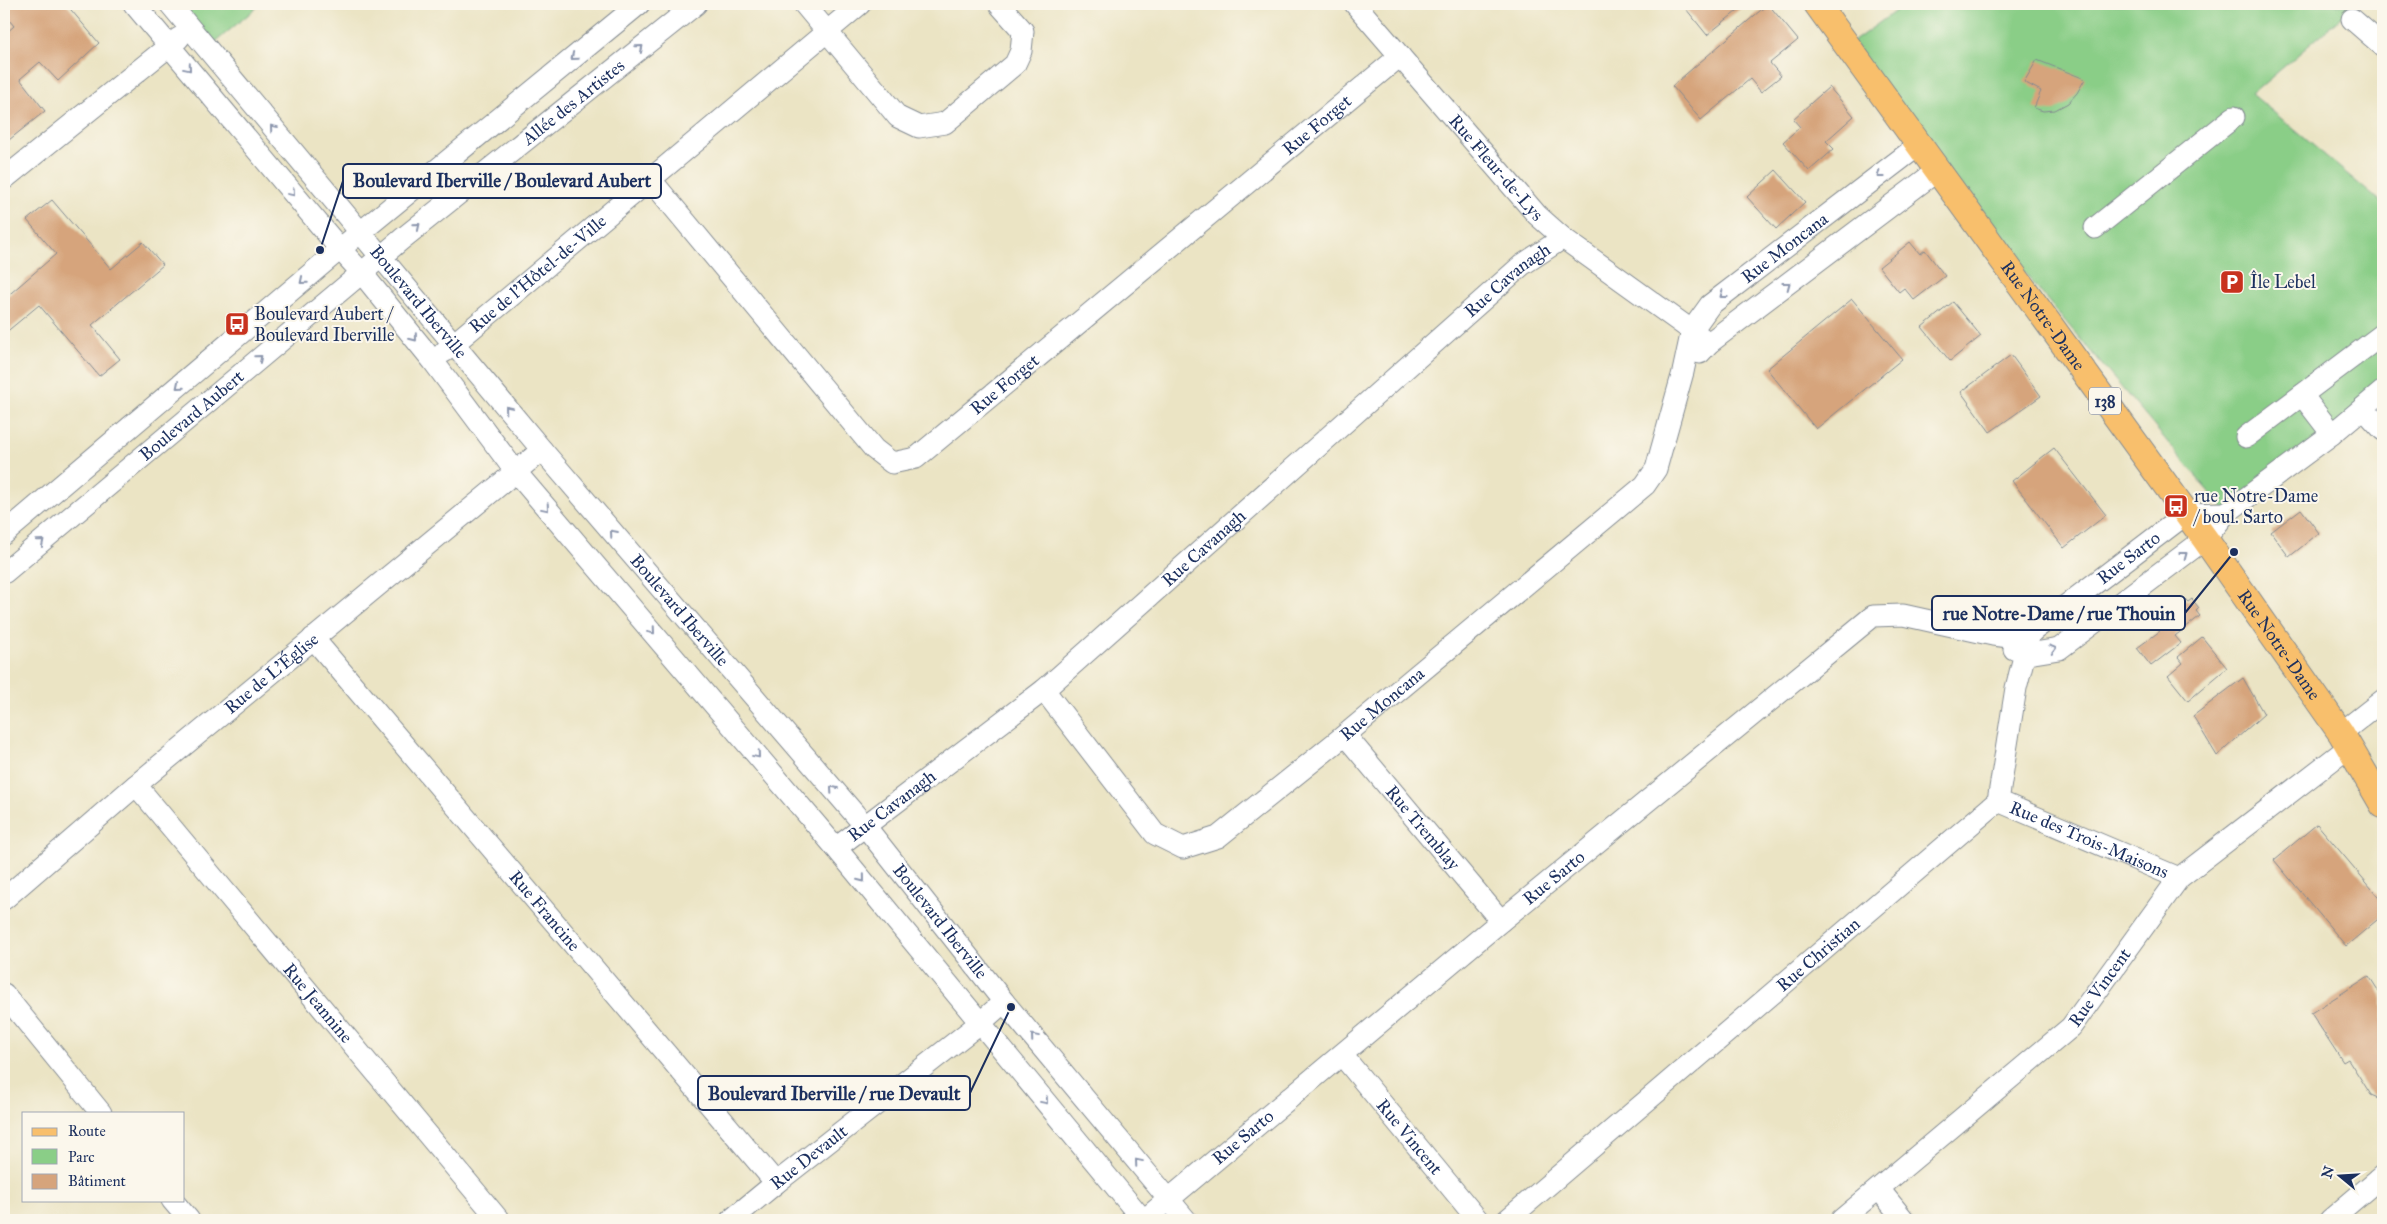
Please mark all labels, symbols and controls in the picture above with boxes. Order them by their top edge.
one-way arrow [635,45,644,54]
one-way arrow [571,51,580,59]
street label: Allée des Artistes [517,54,629,150]
one-way arrow [182,62,190,71]
street label: Rue Forget [1278,90,1356,160]
street label: Rue Fleur-de-Lys [1444,110,1547,226]
one-way arrow [269,125,278,134]
callout: Boulevard Iberville / Boulevard Aubert [343,164,661,198]
text: Boulevard Iberville / Boulevard Aubert [353,169,651,192]
one-way arrow [1876,169,1886,178]
one-way arrow [286,187,295,196]
street label: Rue Moncana [1737,208,1833,288]
street label: Rue de l'Hôtel-de-Ville [464,210,611,338]
one-way arrow [412,222,421,231]
street label: Rue Cavanagh [1460,238,1555,322]
street label: Boulevard Iberville [365,241,472,363]
street label: Rue Notre-Dame [1996,257,2090,375]
parking icon: Île Lebel [2219,269,2245,295]
place label: Île Lebel [2250,270,2316,293]
one-way arrow [299,275,308,284]
one-way arrow [1781,282,1791,291]
one-way arrow [1720,289,1729,297]
place label: Boulevard Aubert / Boulevard Iberville [254,303,394,346]
bus stop icon: Boulevard Aubert / Boulevard Iberville [224,311,250,337]
one-way arrow [408,332,417,341]
street label: Rue Forget [966,349,1044,419]
one-way arrow [253,356,262,364]
street label: Boulevard Aubert [135,365,249,466]
one-way arrow [175,380,184,389]
road number: 138 [2089,388,2121,414]
one-way arrow [505,406,513,415]
place label: rue Notre-Dame / boul. Sarto [2192,485,2318,528]
bus stop icon: rue Notre-Dame / boul. Sarto [2163,493,2189,519]
one-way arrow [541,502,549,511]
street label: Rue Cavanagh [1157,505,1250,591]
street label: Rue Sarto [2093,527,2165,589]
one-way arrow [610,530,619,539]
one-way arrow [35,539,44,547]
street label: Boulevard Iberville [625,550,734,671]
one-way arrow [2178,552,2188,561]
street label: Rue Notre-Dame [2233,585,2325,704]
callout: rue Notre-Dame / rue Thouin [1932,596,2185,630]
text: rue Notre-Dame / rue Thouin [1942,602,2176,625]
one-way arrow [646,626,655,635]
street label: Rue de L'Église [220,628,323,718]
one-way arrow [2049,644,2057,655]
street label: Rue Moncana [1335,662,1429,746]
one-way arrow [752,749,760,758]
street label: Rue Cavanagh [843,765,940,846]
street label: Rue Tremblay [1381,781,1465,875]
one-way arrow [830,786,839,795]
street label: Rue des Trois-Maisons [2006,796,2172,883]
street label: Rue Sarto [1518,846,1589,910]
street label: Boulevard Iberville [888,859,993,983]
street label: Rue Francine [504,866,585,956]
one-way arrow [857,873,865,882]
street label: Rue Christian [1772,913,1865,996]
street label: Rue Vincent [2064,943,2136,1031]
street label: Rue Jeannine [278,959,358,1047]
one-way arrow [1031,1034,1039,1043]
callout: Boulevard Iberville / rue Devault [698,1076,970,1110]
text: Boulevard Iberville / rue Devault [708,1082,961,1105]
street label: Rue Vincent [1372,1094,1448,1180]
one-way arrow [1039,1096,1048,1105]
street label: Rue Sarto [1208,1105,1278,1169]
legend [22,1112,185,1202]
street label: Rue Devault [766,1120,852,1194]
text: Route [68,1122,106,1140]
text: Parc [68,1148,95,1166]
north arrow [2314,1152,2364,1202]
one-way arrow [1135,1158,1144,1167]
text: N [2318,1164,2338,1180]
text: Bâtiment [68,1172,127,1190]

